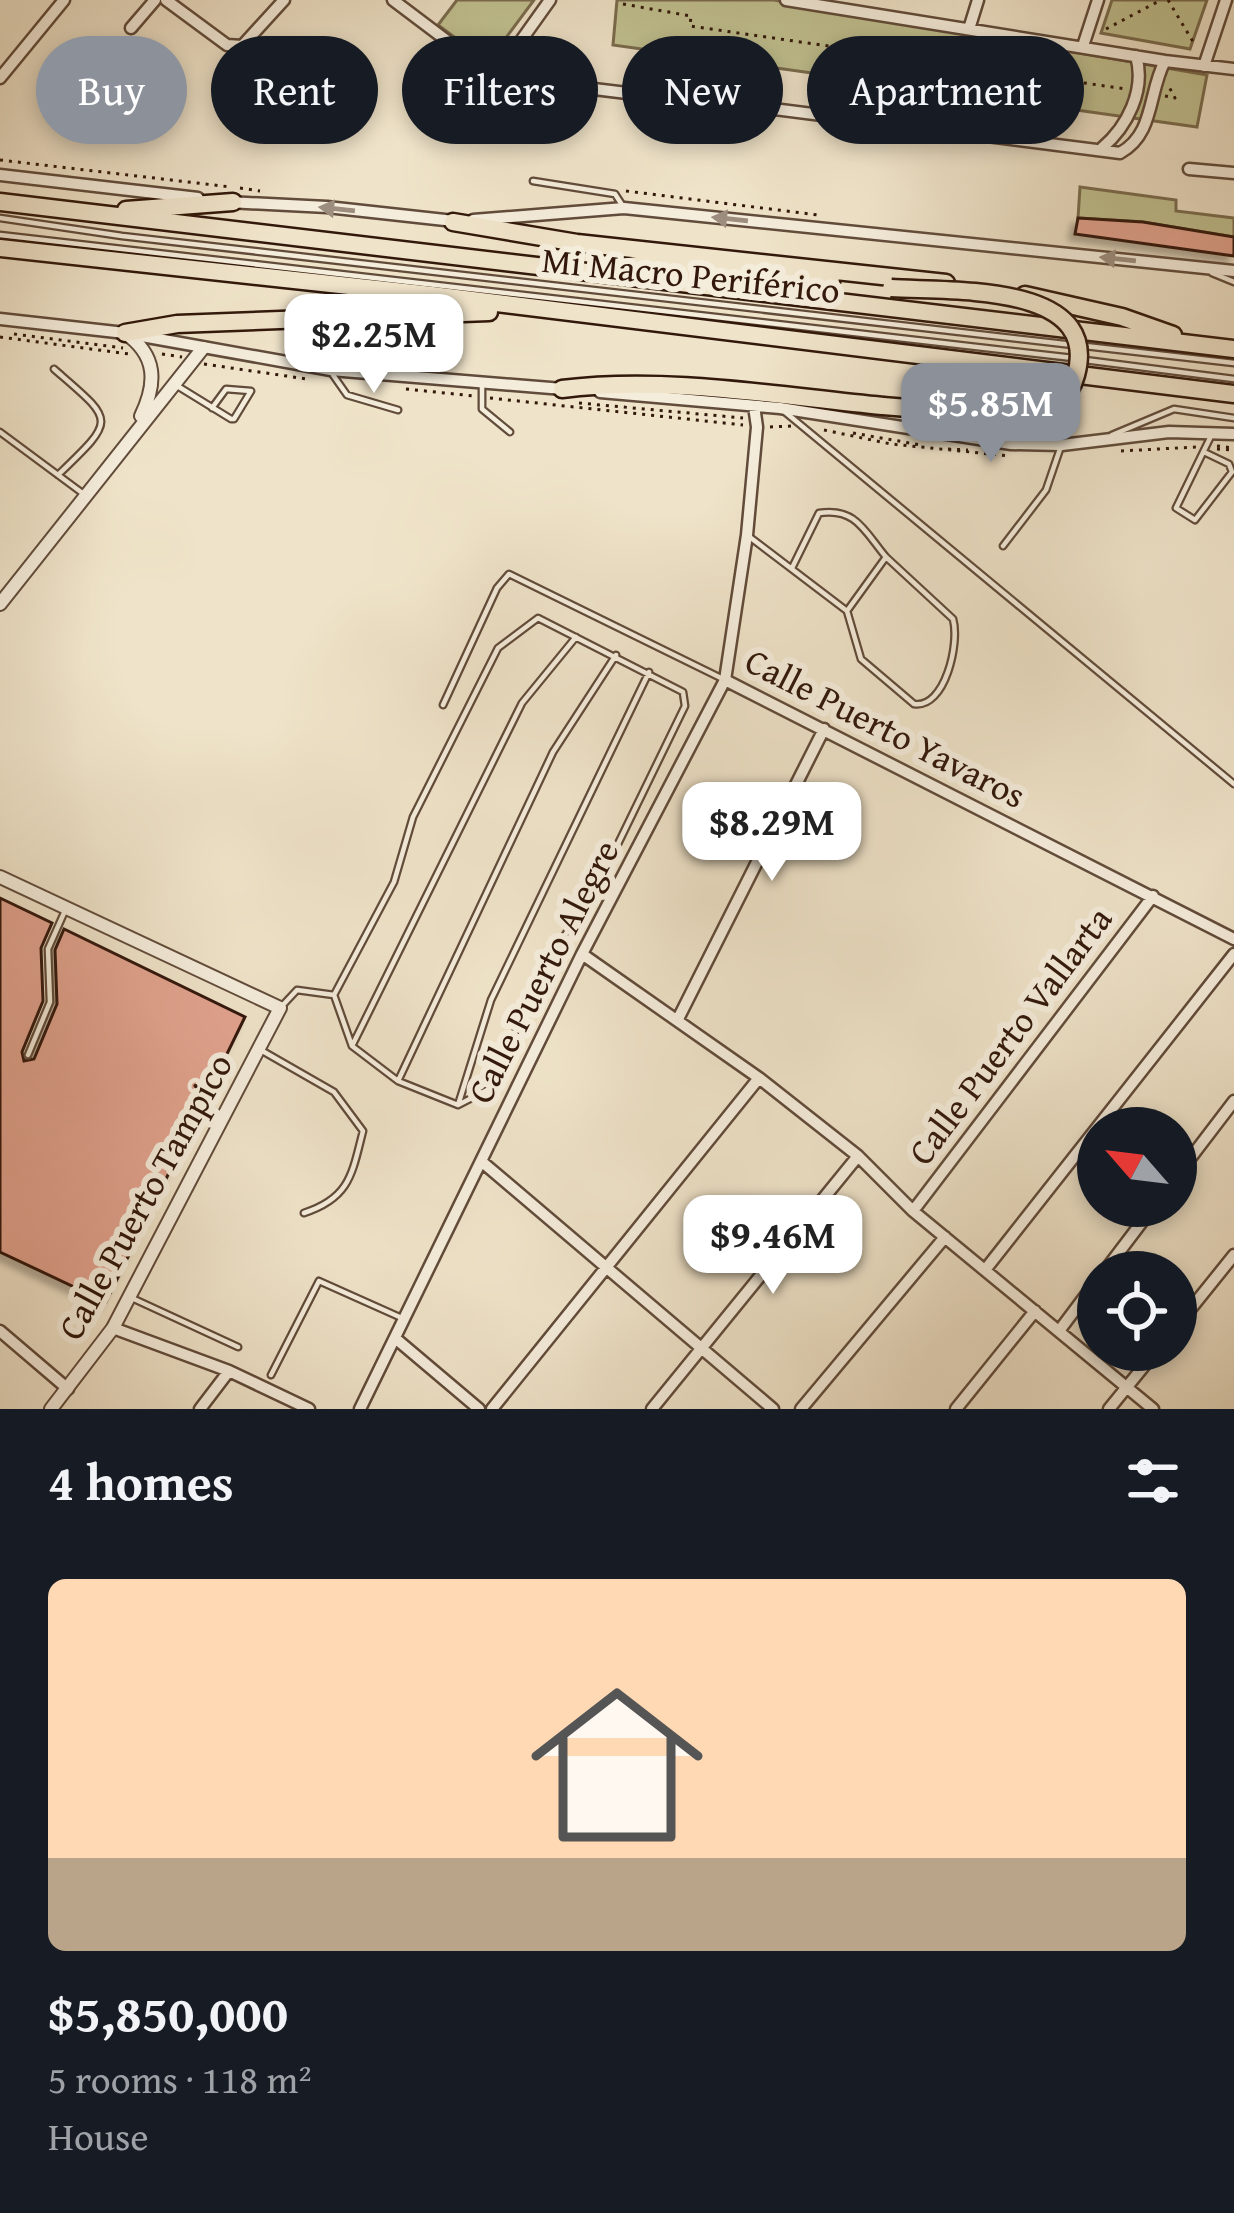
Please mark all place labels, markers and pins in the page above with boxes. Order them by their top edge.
pin: $2.25M [276,294,472,396]
pin: $5.85M [893,363,1089,465]
pin: $8.29M [674,782,870,884]
pin: $9.46M [675,1195,871,1297]

